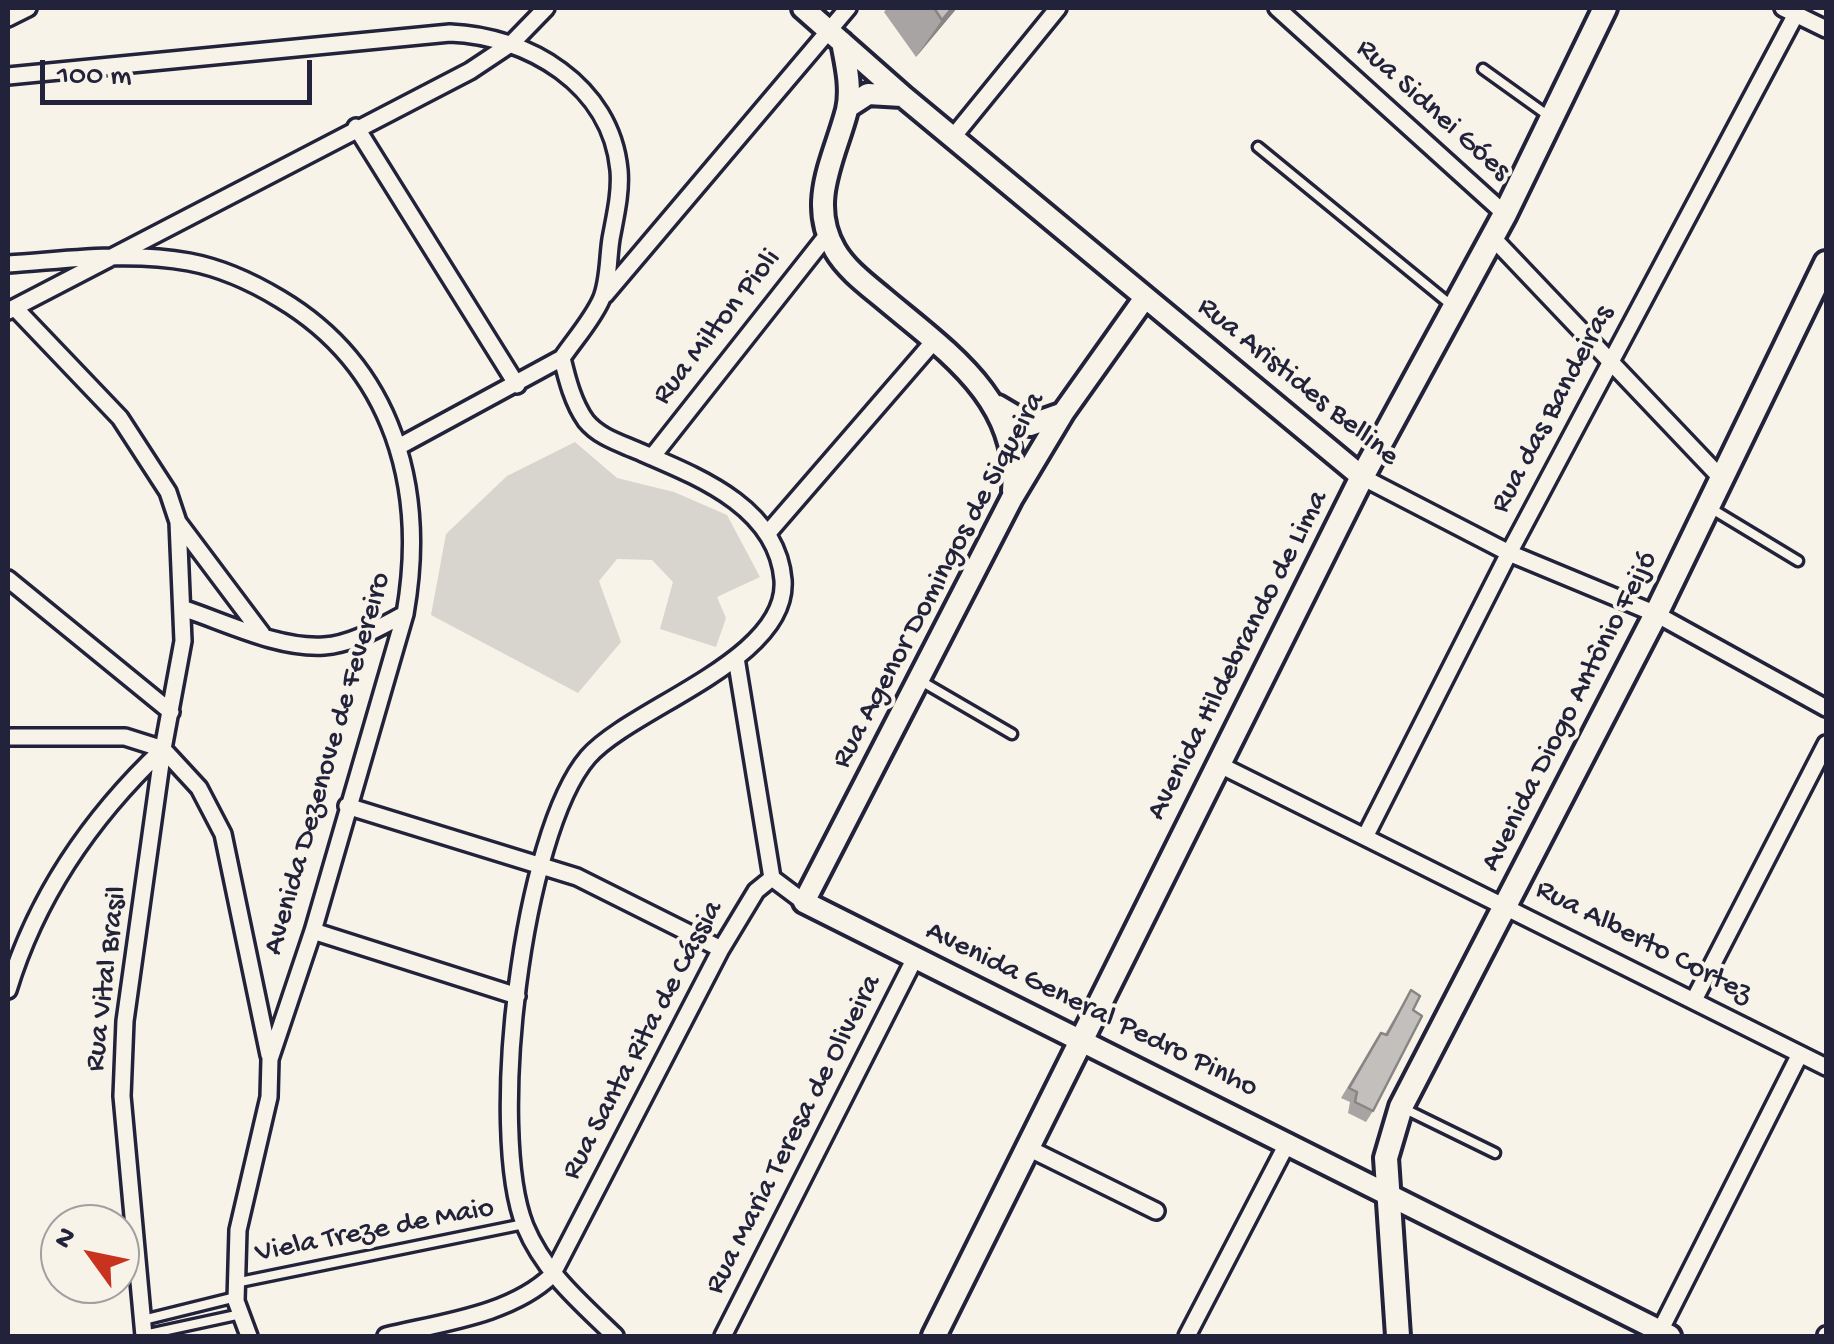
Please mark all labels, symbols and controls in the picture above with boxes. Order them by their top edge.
street label: Rua Sidnei Góes [1347,32,1517,190]
scale bar [45,40,318,102]
text: 100 m [57,60,132,95]
street label: Rua Milton Pioli [646,243,790,413]
street label: Rua Aristides Belline [1189,290,1405,476]
street label: Rua das Bandeiras [1484,300,1624,520]
street label: Rua Agenor Domingos de Siqueira [825,387,1055,775]
street label: Avenida Hildebrando de Lima [1140,485,1338,827]
street label: Avenida Diogo Antônio Feijó [1474,546,1668,878]
street label: Avenida Dezenove de Fevereiro [257,569,401,959]
street label: Rua Alberto Cortez [1529,873,1757,1013]
street label: Rua Vital Brasil [79,884,137,1074]
street label: Rua Santa Rita de Cássia [555,895,733,1187]
street label: Avenida General Pedro Pinho [919,915,1263,1107]
street label: Rua Maria Teresa de Oliveira [699,969,891,1301]
street label: Viela Treze de Maio [253,1191,497,1273]
north arrow [40,1204,140,1304]
text: N [47,1222,85,1255]

